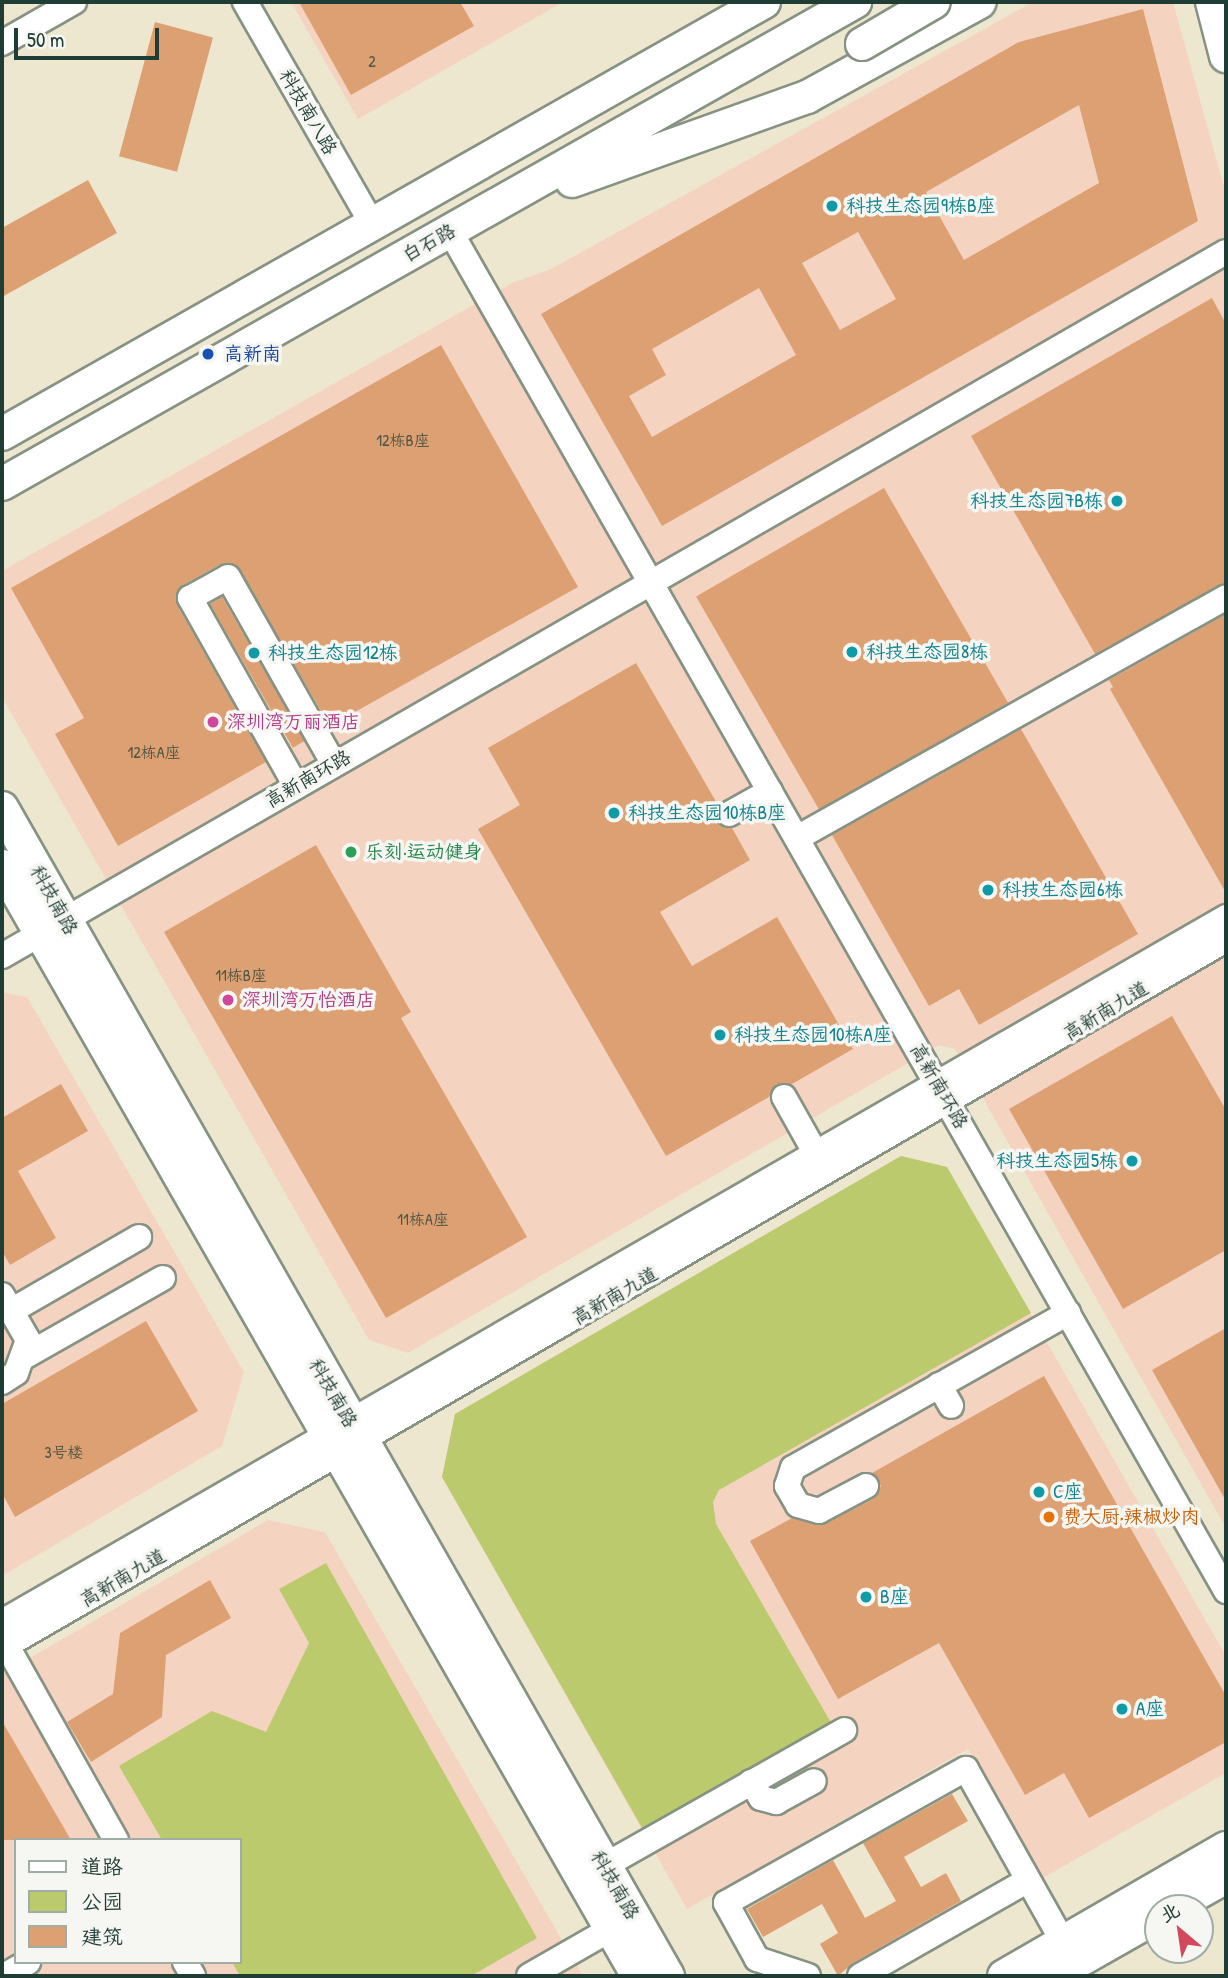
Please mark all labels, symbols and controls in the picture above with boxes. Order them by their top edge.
scale bar [18,14,163,58]
text: 50 m [27,25,64,54]
house number: 2 [368,51,376,71]
street label: 科技南八路 [274,65,342,159]
place label: 科技生态园9栋B座 [846,195,996,217]
marker: 科技生态园9栋B座 [824,198,840,214]
street label: 白石路 [399,219,459,267]
place label: 高新南 [224,343,281,365]
marker: 高新南 [198,344,218,364]
house number: 12栋B座 [376,430,430,450]
place label: 科技生态园7B栋 [970,490,1103,512]
marker: 科技生态园7B栋 [1109,493,1125,509]
place label: 科技生态园8栋 [866,641,988,663]
place label: 科技生态园12栋 [268,642,398,664]
marker: 科技生态园8栋 [844,644,860,660]
marker: 科技生态园12栋 [246,645,262,661]
place label: 深圳湾万丽酒店 [227,711,360,733]
marker: 深圳湾万丽酒店 [205,714,221,730]
house number: 12栋A座 [127,742,181,762]
street label: 高新南环路 [261,745,355,813]
place label: 科技生态园10栋B座 [628,802,786,824]
marker: 科技生态园10栋B座 [606,805,622,821]
place label: 乐刻·运动健身 [365,841,483,863]
marker: 乐刻·运动健身 [343,844,359,860]
street label: 科技南路 [26,861,82,939]
place label: 科技生态园6栋 [1002,879,1124,901]
marker: 科技生态园6栋 [980,882,996,898]
house number: 11栋B座 [215,965,267,985]
street label: 高新南九道 [1059,977,1153,1045]
place label: 深圳湾万怡酒店 [242,989,375,1011]
marker: 深圳湾万怡酒店 [220,992,236,1008]
place label: 科技生态园10栋A座 [734,1024,892,1046]
marker: 科技生态园10栋A座 [712,1027,728,1043]
street label: 高新南环路 [905,1039,973,1133]
place label: 科技生态园5栋 [996,1150,1118,1172]
marker: 科技生态园5栋 [1124,1153,1140,1169]
house number: 11栋A座 [397,1209,449,1229]
street label: 高新南九道 [568,1262,662,1330]
street label: 科技南路 [304,1354,362,1432]
house number: 3号楼 [44,1442,84,1462]
place label: C座 [1053,1481,1082,1503]
marker: C座 [1031,1484,1047,1500]
place label: 费大厨·辣椒炒肉 [1063,1506,1200,1528]
marker: 费大厨·辣椒炒肉 [1041,1509,1057,1525]
street label: 高新南九道 [76,1544,170,1612]
place label: B座 [880,1586,909,1608]
marker: B座 [858,1589,874,1605]
place label: A座 [1136,1698,1164,1720]
marker: A座 [1114,1701,1130,1717]
legend [14,1838,242,1964]
street label: 科技南路 [586,1846,644,1924]
text: 道路 [81,1852,123,1881]
text: 公园 [81,1887,123,1916]
north arrow [1144,1894,1214,1964]
text: 北 [1155,1896,1184,1928]
text: 建筑 [81,1922,123,1951]

